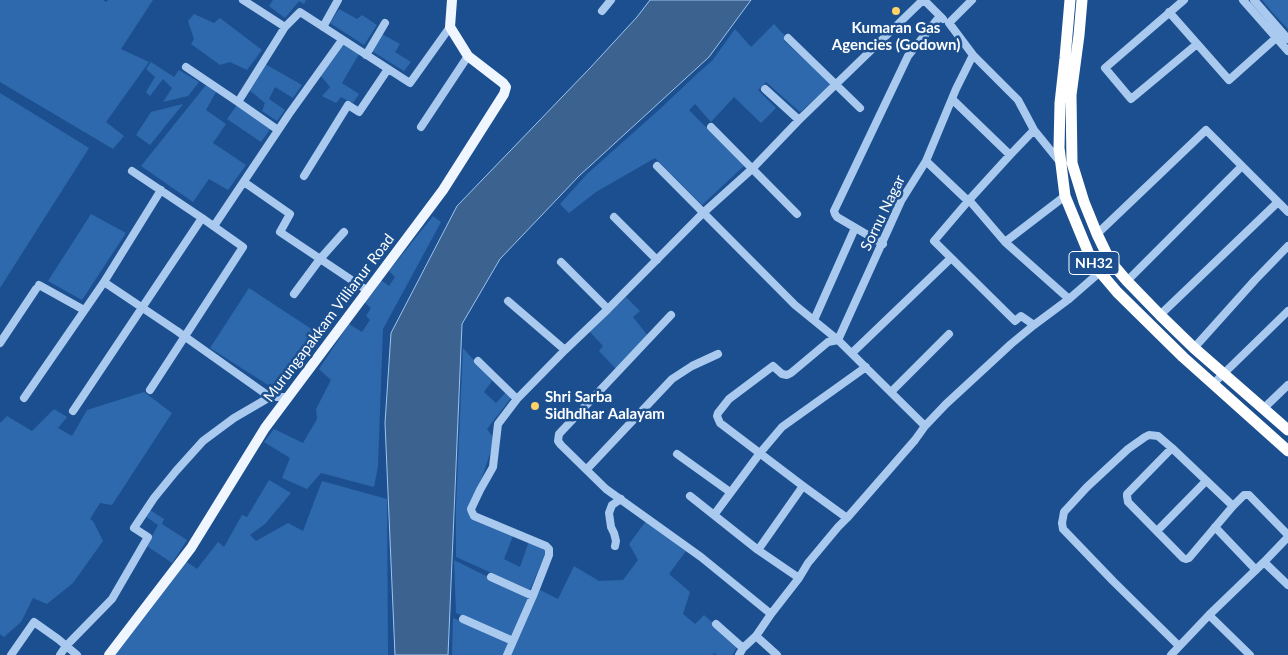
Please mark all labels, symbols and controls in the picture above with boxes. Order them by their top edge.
marker: Kumaran Gas Agencies (Godown) [890,5,902,17]
place label: Kumaran Gas Agencies (Godown) [832,19,960,54]
street label: Sornu Nagar [857,172,909,254]
street label: Murungapakkam Villianur Road [260,231,398,405]
road number: NH32 [1069,252,1119,274]
place label: Shri Sarba Sidhdhar Aalayam [545,388,665,423]
marker: Shri Sarba Sidhdhar Aalayam [529,400,541,412]

